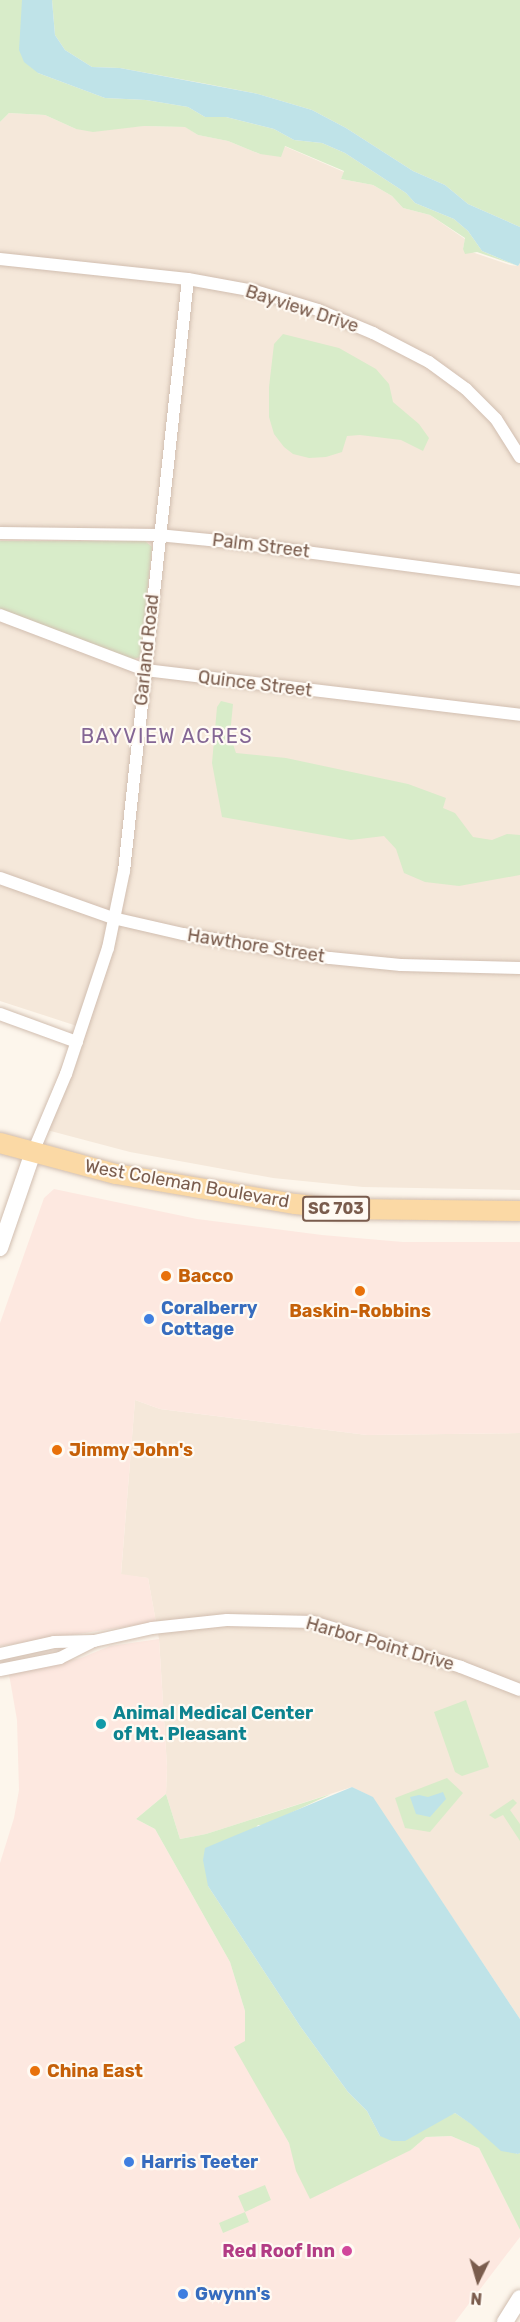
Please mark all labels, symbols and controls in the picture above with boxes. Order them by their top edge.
street label: Bayview Drive [243,280,361,338]
street label: Palm Street [211,529,311,563]
street label: Garland Road [130,593,164,707]
street label: Quince Street [197,666,313,702]
district label: BAYVIEW ACRES [80,724,254,748]
street label: Hawthore Street [186,924,326,968]
street label: West Coleman Boulevard [83,1155,291,1213]
road number: SC 703 [302,1196,370,1222]
place label: Bacco [178,1265,234,1287]
marker: Bacco [159,1269,173,1283]
marker: Baskin-Robbins [353,1284,367,1298]
place label: Coralberry Cottage [161,1298,258,1340]
place label: Baskin-Robbins [289,1300,431,1322]
marker: Coralberry Cottage [142,1312,156,1326]
place label: Jimmy John's [69,1439,193,1461]
marker: Jimmy John's [50,1443,64,1457]
street label: Harbor Point Drive [303,1612,457,1676]
place label: Animal Medical Center of Mt. Pleasant [113,1703,313,1746]
marker: Animal Medical Center of Mt. Pleasant [94,1717,108,1731]
place label: China East [47,2060,143,2082]
marker: China East [28,2064,42,2078]
place label: Harris Teeter [141,2151,259,2173]
marker: Harris Teeter [122,2155,136,2169]
place label: Red Roof Inn [222,2240,335,2262]
marker: Red Roof Inn [340,2244,354,2258]
north arrow [448,2250,508,2310]
place label: Gwynn's [195,2283,271,2305]
marker: Gwynn's [176,2287,190,2301]
text: N [470,2288,483,2308]

